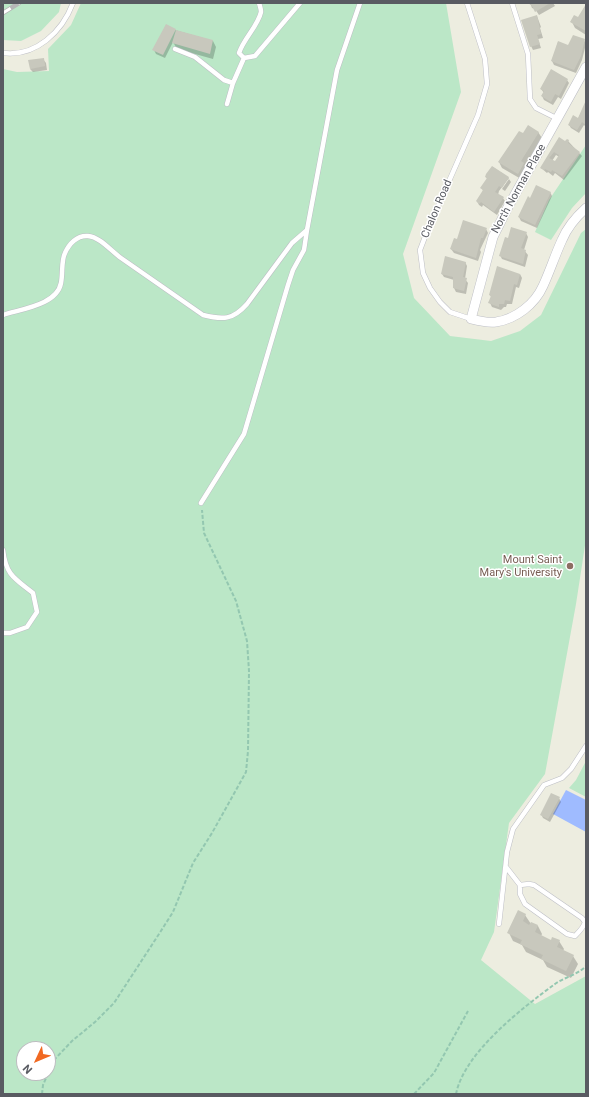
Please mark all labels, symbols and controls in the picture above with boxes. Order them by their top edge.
street label: North Norman Place [489,142,549,236]
street label: Chalon Road [419,178,455,240]
place label: Mount Saint Mary's University [480,553,562,579]
marker: Mount Saint Mary's University [565,561,575,571]
north arrow [16,1041,56,1081]
text: N [20,1062,35,1076]

